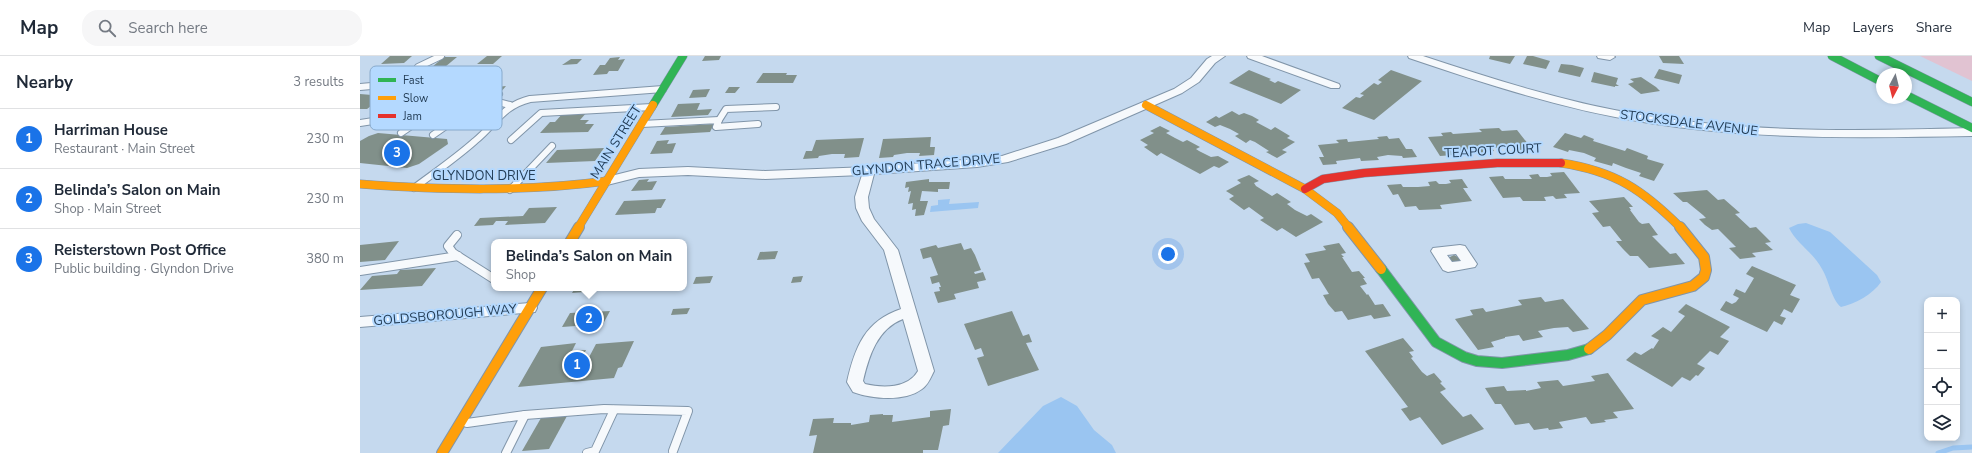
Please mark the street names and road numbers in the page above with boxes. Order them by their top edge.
street label: MAIN STREET [586,101,646,182]
street label: STOCKSDALE AVENUE [1619,106,1759,140]
street label: TEAPOT COURT [1444,139,1542,163]
street label: GLYNDON TRACE DRIVE [851,150,1001,180]
street label: GLYNDON DRIVE [432,167,536,185]
street label: GOLDSBOROUGH WAY [373,300,518,330]

